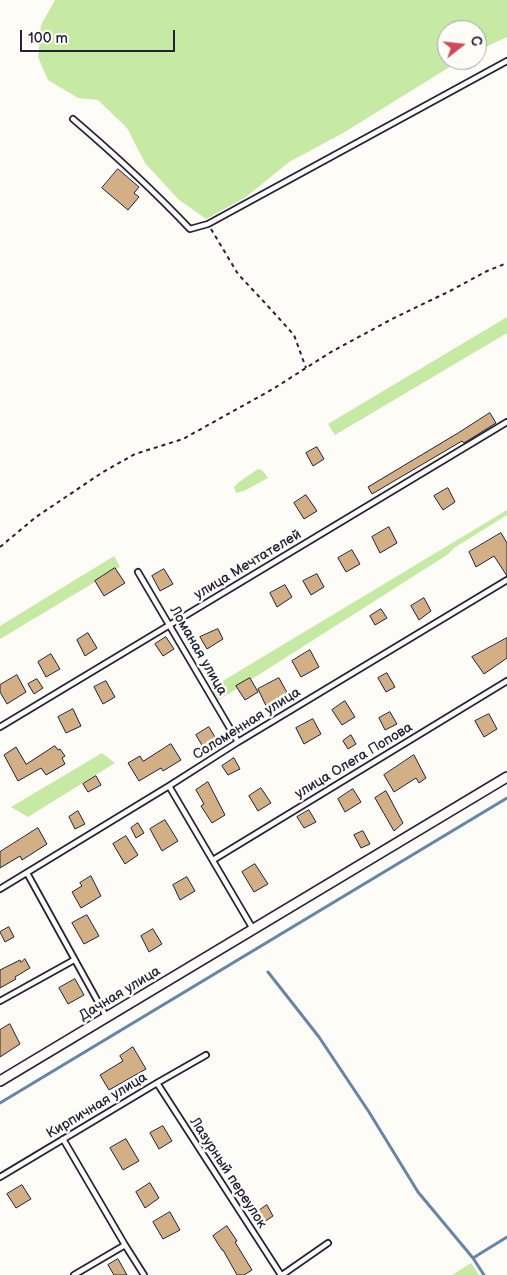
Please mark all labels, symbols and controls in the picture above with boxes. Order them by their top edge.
scale bar [22,20,178,52]
north arrow [437,20,487,70]
text: 100 m [28,29,68,48]
text: С [466,34,485,48]
street label: улица Мечтателей [191,526,305,604]
street label: Ломаная улица [166,603,230,699]
street label: Соломенная улица [190,684,304,764]
street label: улица Олега Попова [292,719,416,803]
street label: Дачная улица [76,963,164,1025]
street label: Кирпичная улица [44,1069,150,1143]
street label: Лазурный переулок [186,1114,270,1232]

